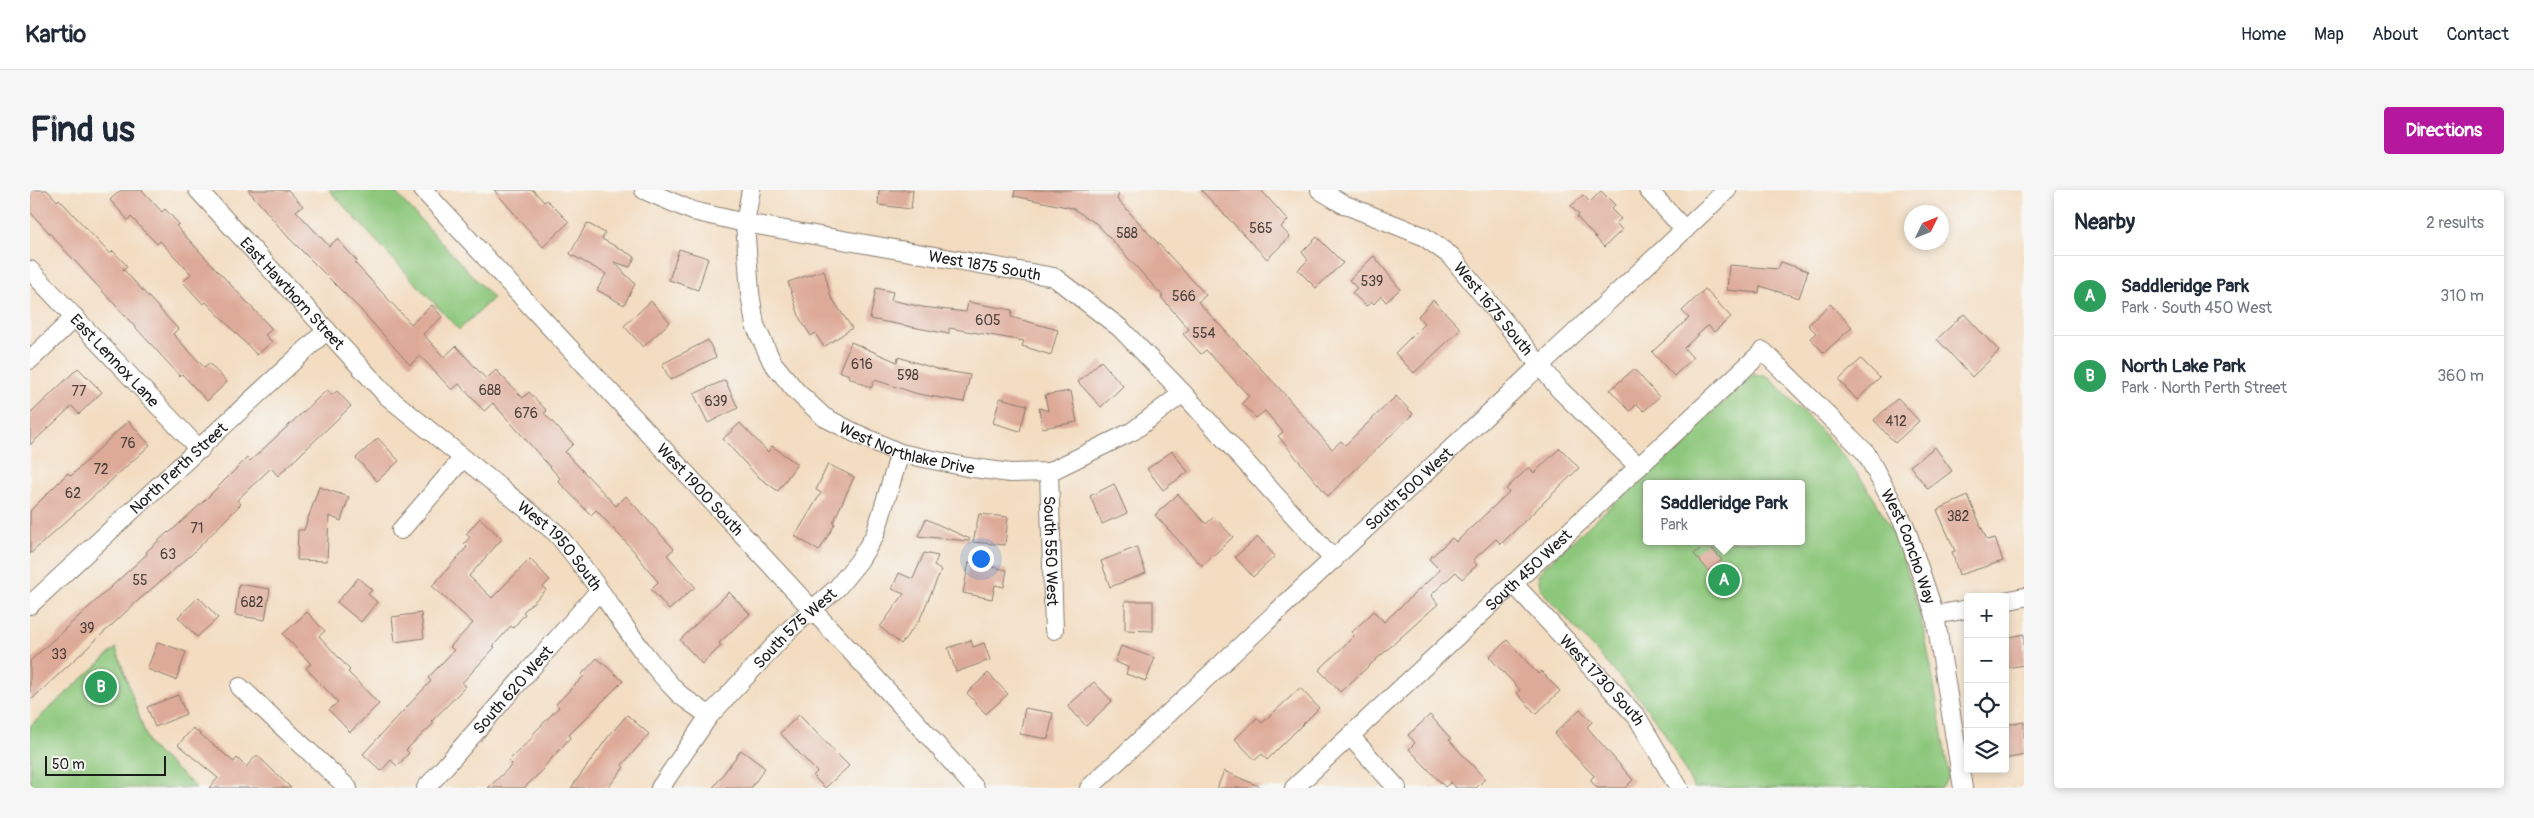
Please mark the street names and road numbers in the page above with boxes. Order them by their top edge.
street label: East Hawthorn Street [235,233,349,355]
street label: West 1875 South [927,246,1042,286]
street label: West 1675 South [1449,258,1537,360]
street label: East Lennox Lane [66,310,163,412]
street label: North Perth Street [126,418,232,519]
street label: West Northlake Drive [836,418,976,479]
street label: West 1900 South [652,440,747,540]
street label: South 500 West [1361,443,1458,535]
street label: West Concho Way [1876,486,1939,607]
street label: South 550 West [1039,496,1062,607]
street label: West 1950 South [513,497,606,595]
street label: South 450 West [1481,525,1577,616]
street label: South 575 West [749,584,841,673]
street label: West 1730 South [1555,631,1649,729]
street label: South 620 West [469,641,558,739]

